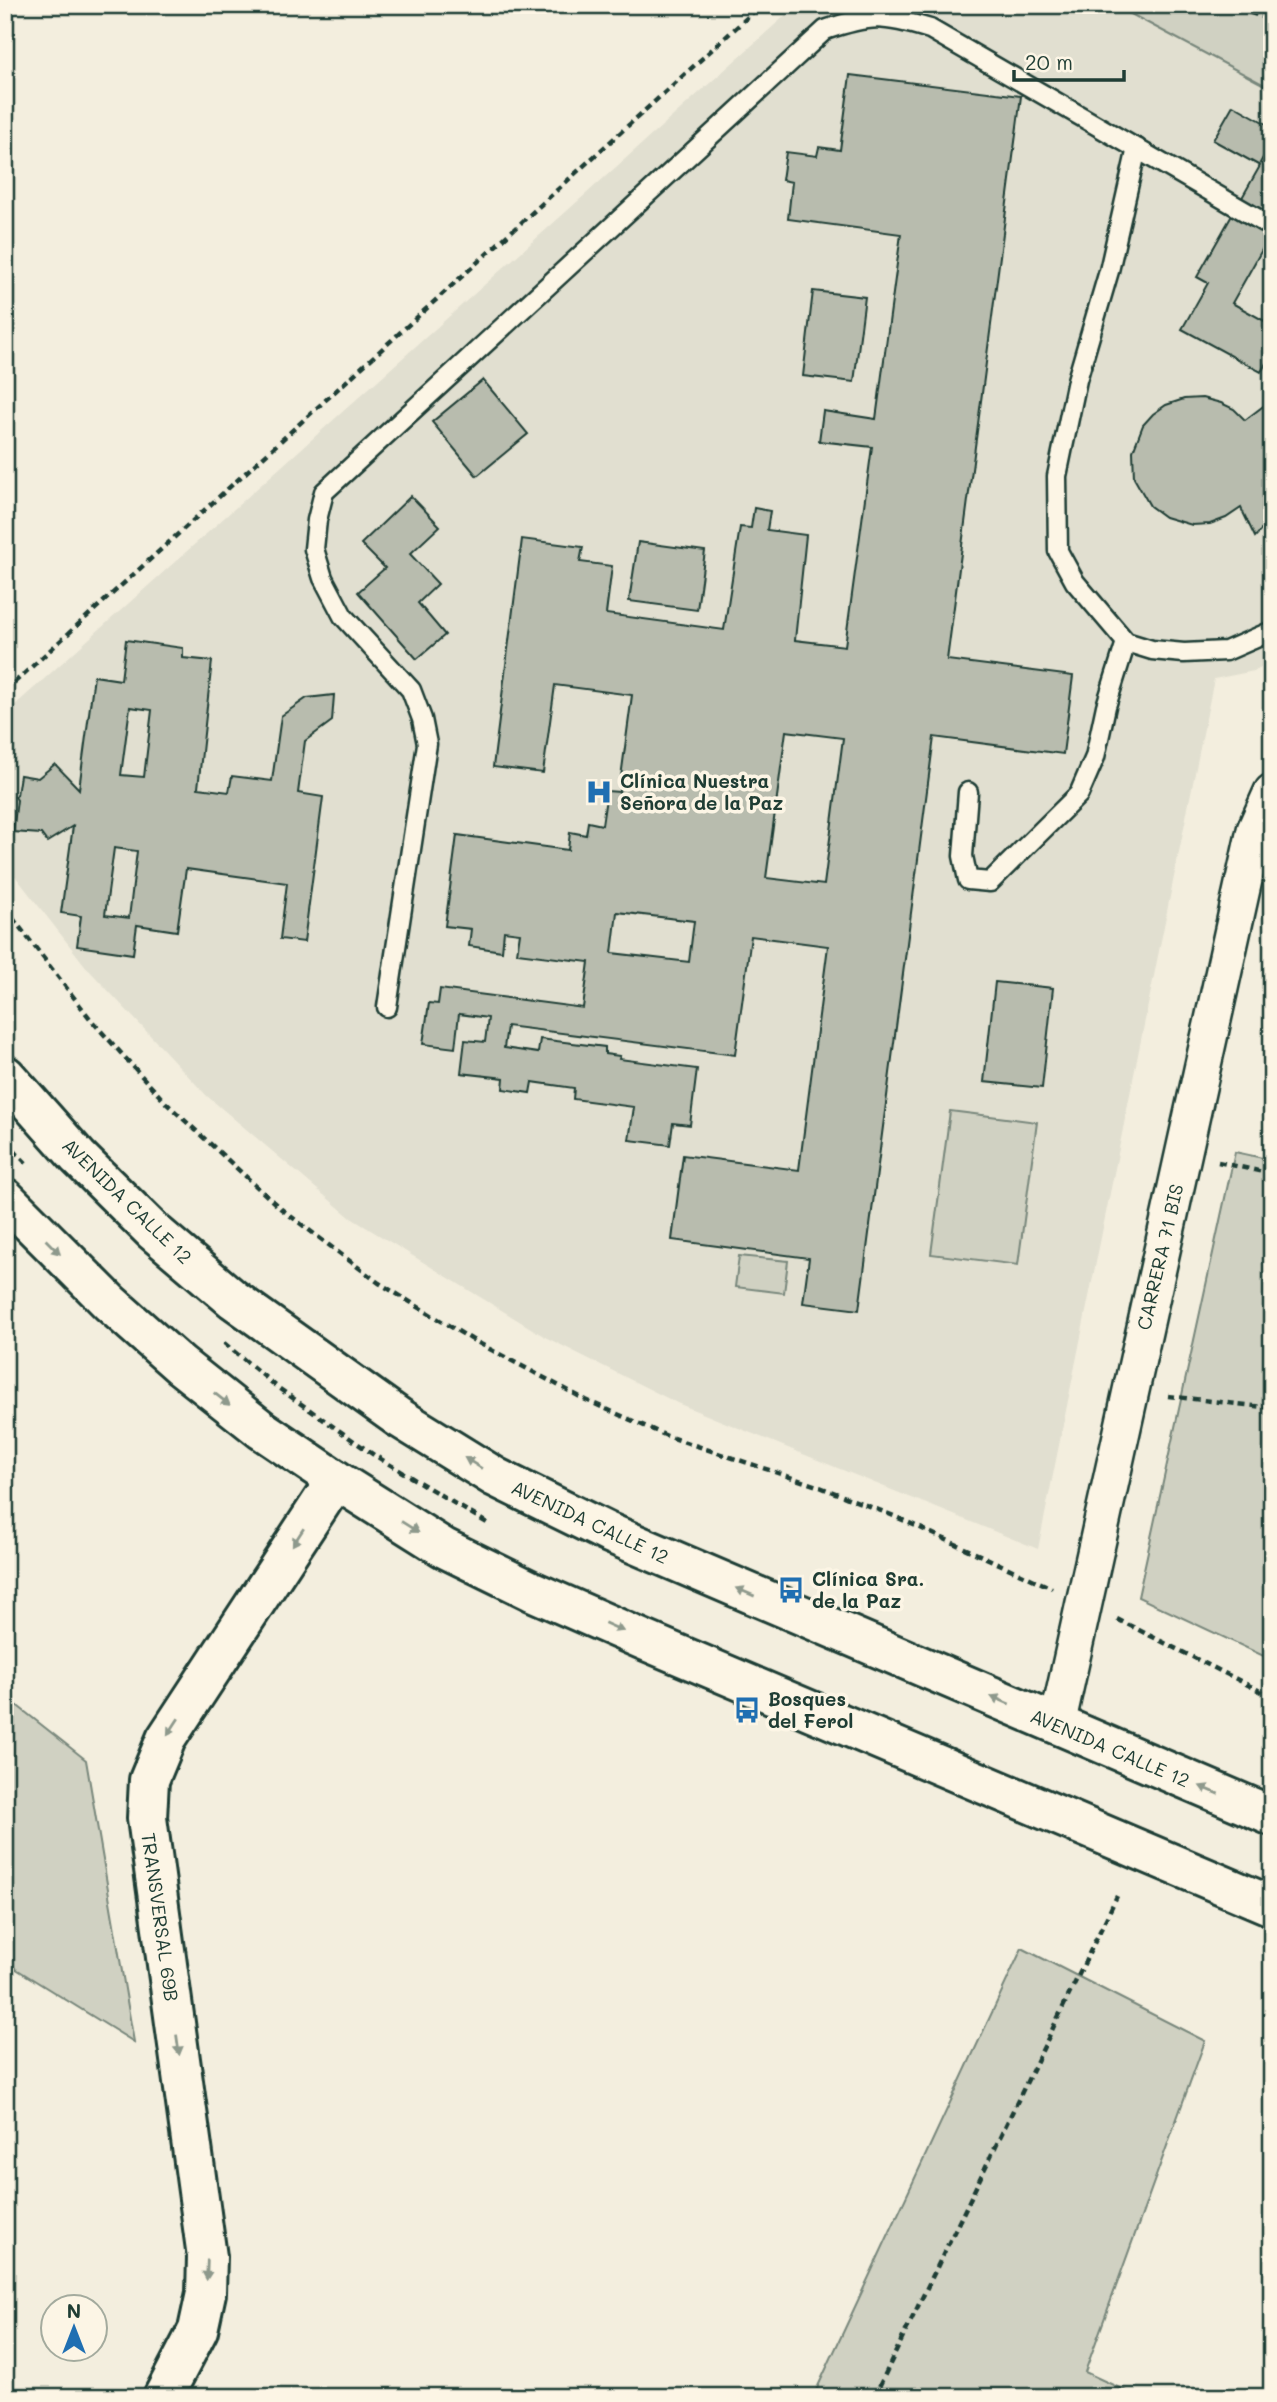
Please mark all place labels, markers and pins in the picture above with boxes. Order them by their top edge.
place label: Clínica Nuestra Señora de la Paz [620,768,784,815]
hospital icon: Clínica Nuestra Señora de la Paz [584,777,614,807]
place label: Clínica Sra. de la Paz [812,1566,924,1613]
bus stop icon: Clínica Sra. de la Paz [776,1575,806,1605]
place label: Bosques del Ferol [768,1686,853,1733]
bus stop icon: Bosques del Ferol [732,1695,762,1725]

